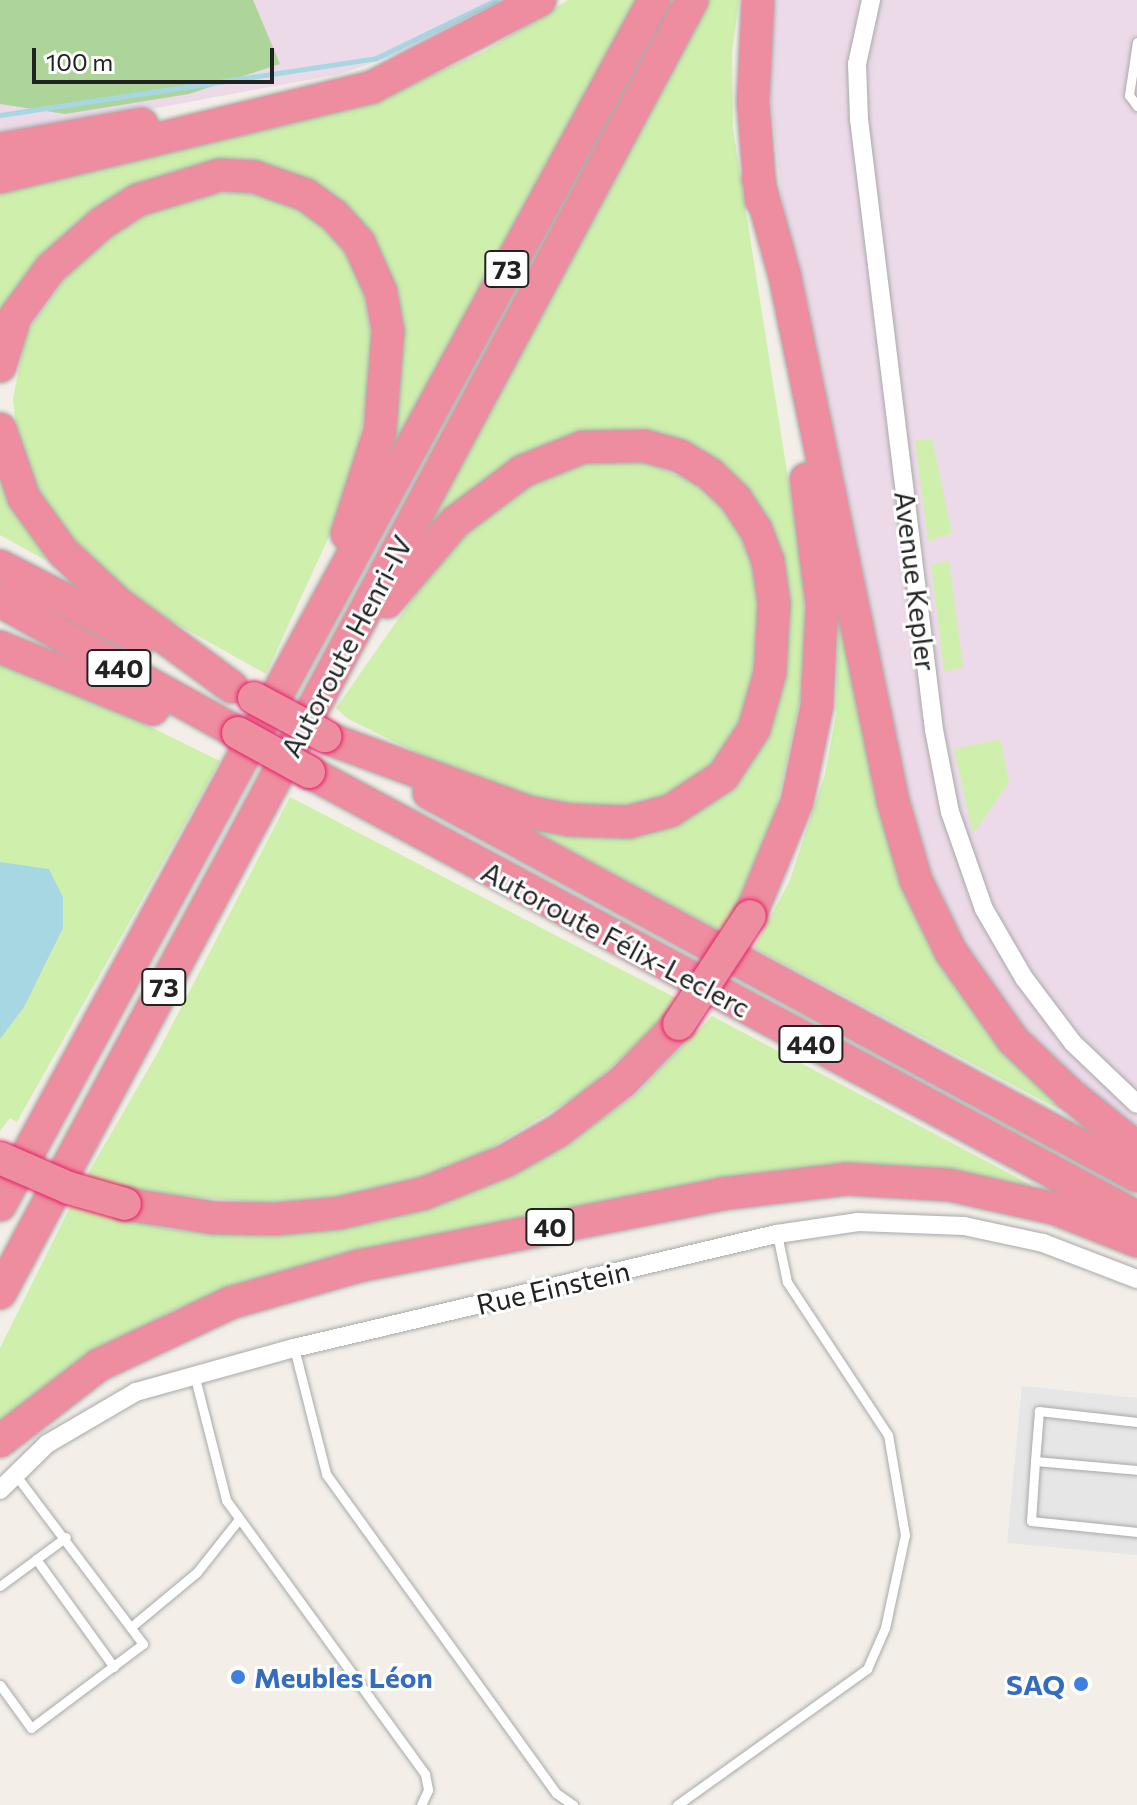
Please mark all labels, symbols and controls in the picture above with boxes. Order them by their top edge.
scale bar [36,32,278,82]
text: 100 m [46,47,113,76]
road number: 73 [483,247,531,291]
street label: Avenue Kepler [888,489,944,673]
street label: Autoroute Henri-IV [273,529,419,763]
road number: 440 [85,646,153,690]
street label: Autoroute Félix-Leclerc [476,854,756,1024]
road number: 73 [140,965,188,1009]
road number: 440 [777,1022,845,1066]
road number: 40 [524,1205,576,1249]
street label: Rue Einstein [473,1253,633,1321]
place label: Meubles Léon [254,1660,433,1694]
place label: SAQ [1006,1667,1065,1701]
marker: Meubles Léon [229,1668,247,1686]
marker: SAQ [1072,1675,1090,1693]

